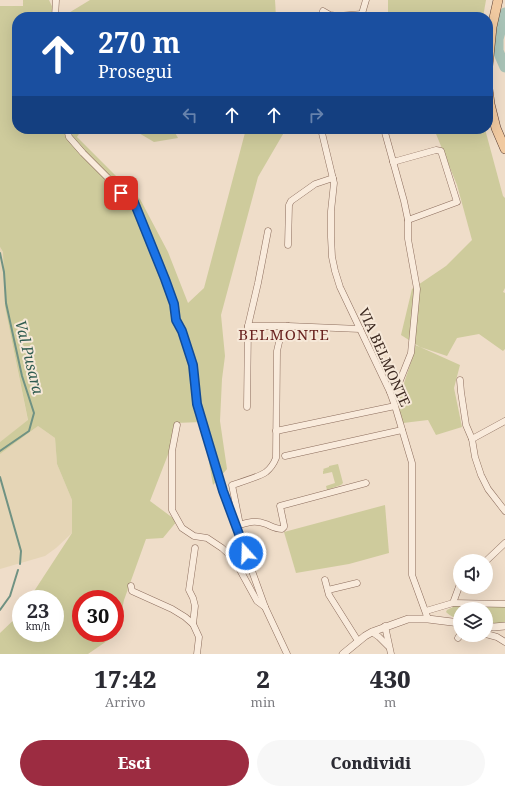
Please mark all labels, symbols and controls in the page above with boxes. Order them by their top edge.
text: 270 m [98,23,180,61]
icon: ahead [32,28,84,80]
text: Prosegui [98,59,172,83]
icon: left [179,104,201,126]
icon: ahead [221,104,243,126]
icon: ahead [263,104,285,126]
icon: right [305,104,327,126]
pin [104,176,138,210]
icon: arrive [110,182,132,204]
street label: VIA BELMONTE [355,305,415,410]
water label: Val Pusara [11,318,49,396]
district label: BELMONTE [238,324,330,344]
position arrow [225,532,267,574]
map controls [453,554,493,642]
button: sound [453,554,493,594]
speed limit sign: 30 [72,590,124,642]
text: 23 [27,597,49,624]
button: layers [453,602,493,642]
text: km/h [26,619,50,633]
text: 17:42 [94,662,156,695]
text: 2 [256,662,270,695]
text: 430 [370,662,411,695]
text: Arrivo [105,693,146,711]
text: min [251,693,275,711]
text: m [384,693,396,711]
button: Esci [20,740,249,786]
button: Condividi [257,740,485,786]

